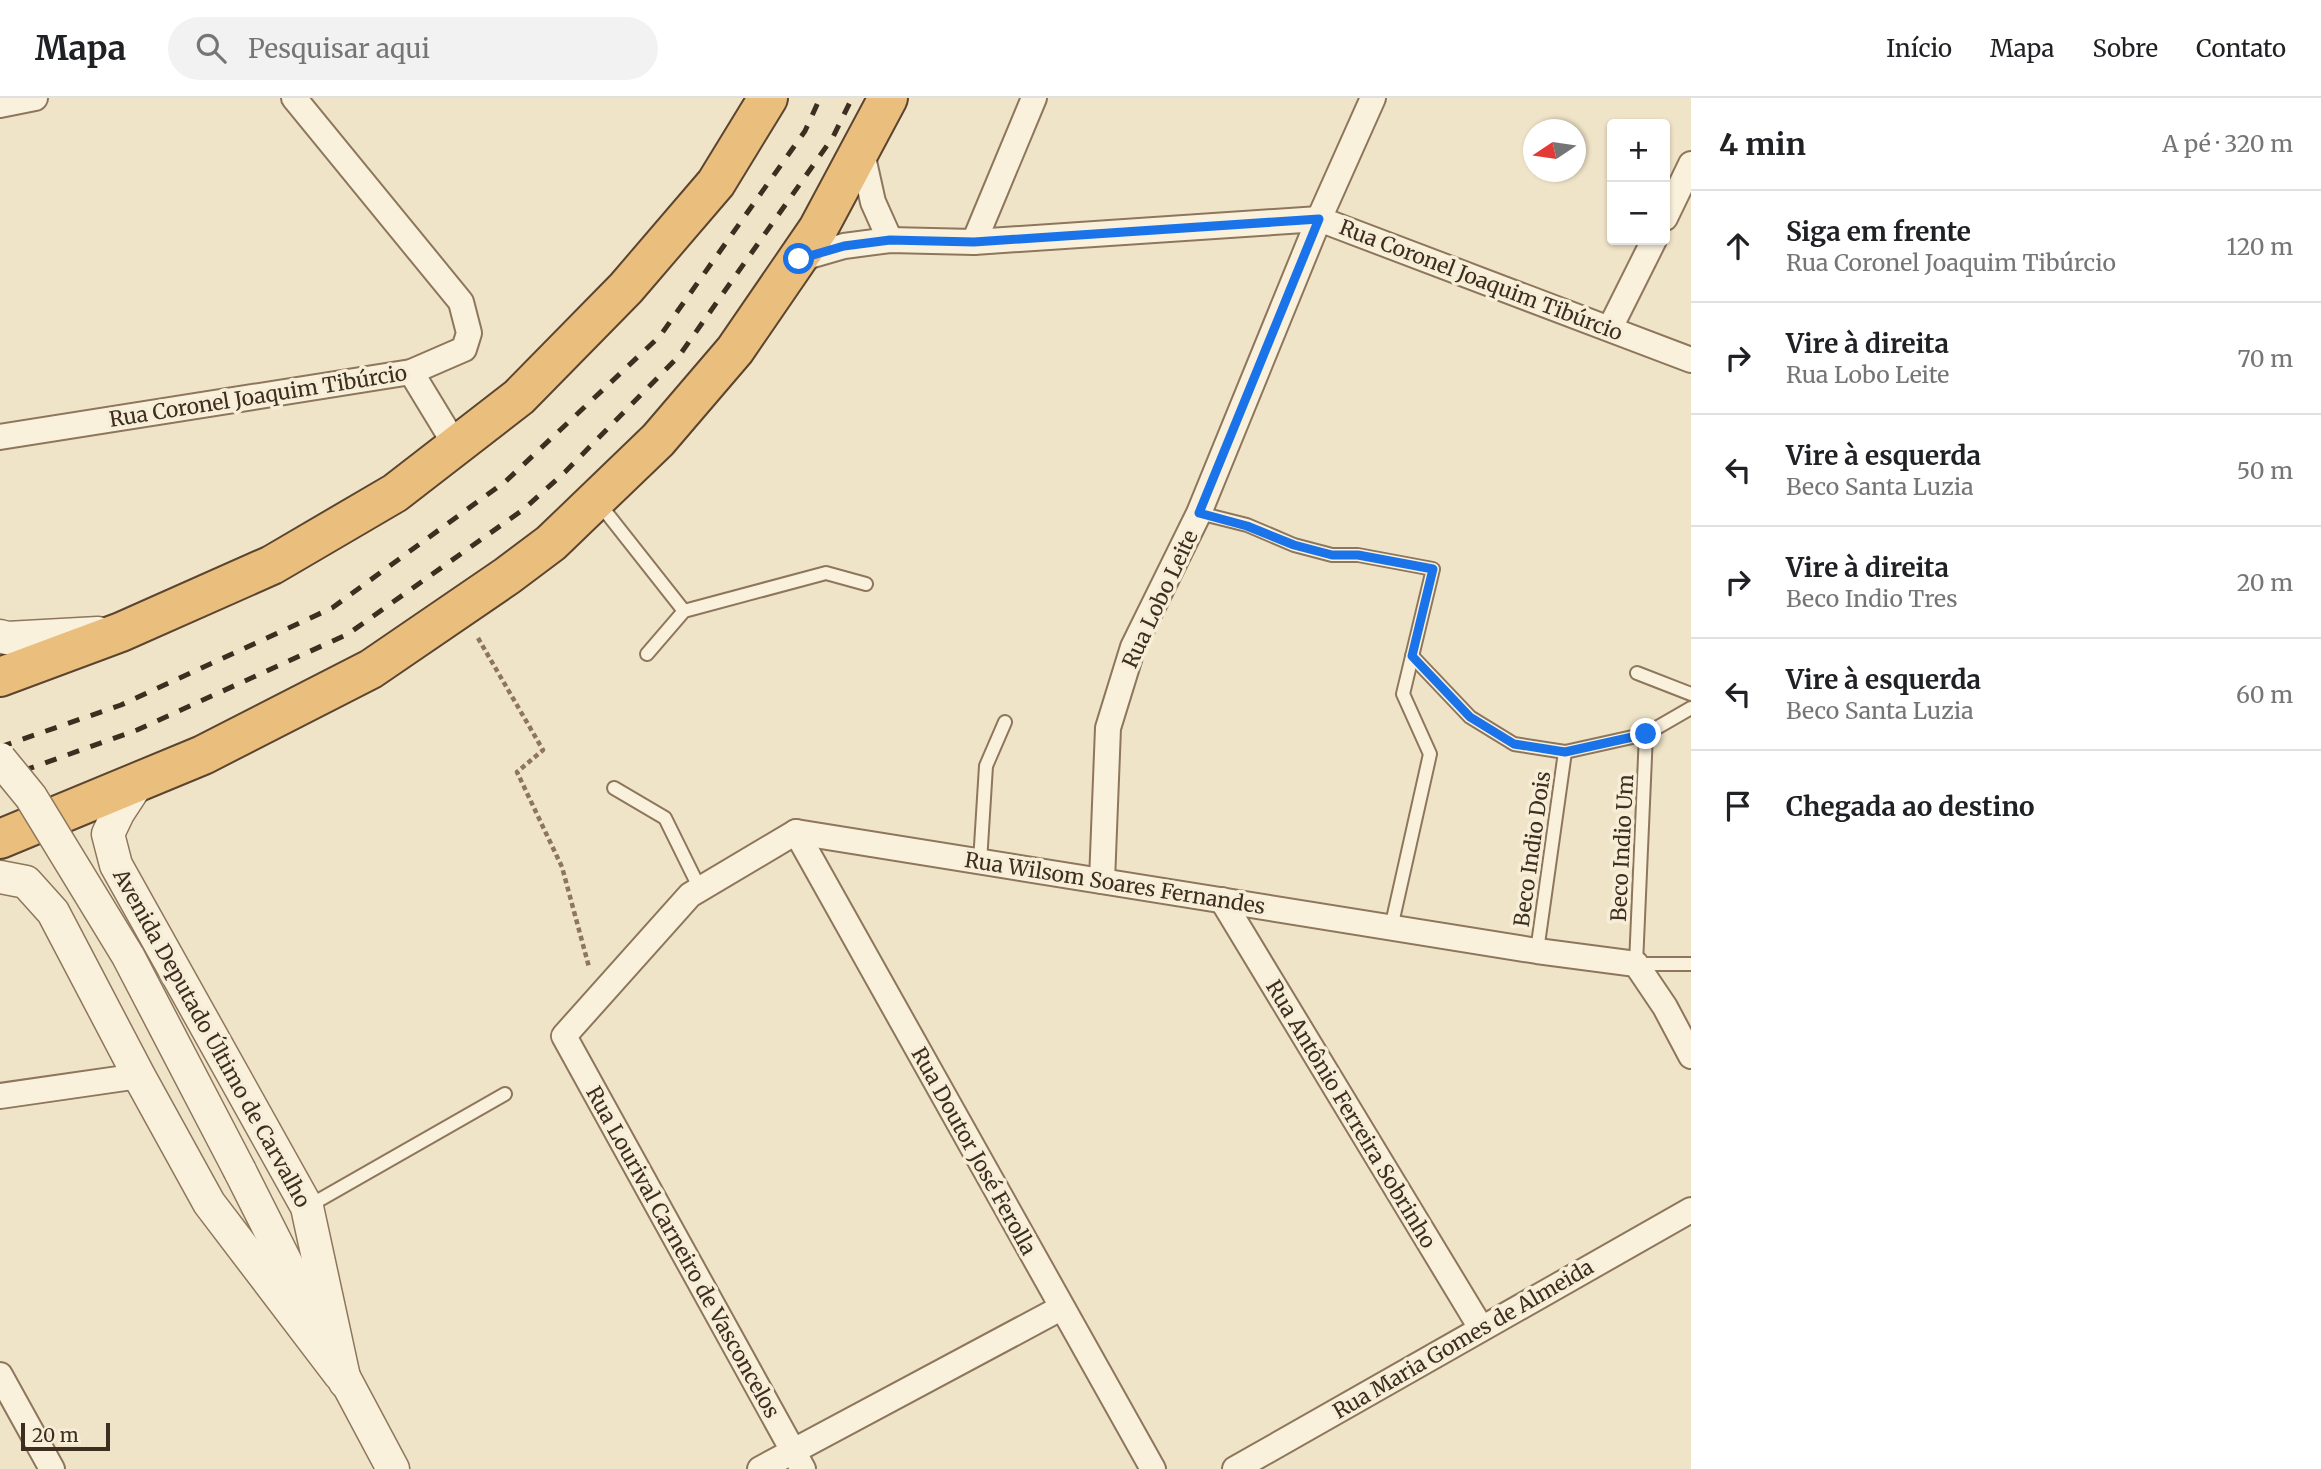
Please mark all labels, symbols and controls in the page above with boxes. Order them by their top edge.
search box [168,17,658,80]
text: Mapa [35,28,126,69]
icon: search [192,29,230,67]
text: Pesquisar aqui [248,32,430,65]
text: Início [1886,33,1952,64]
text: Mapa [1990,33,2054,64]
text: Sobre [2092,33,2158,64]
text: Contato [2196,33,2286,64]
north arrow [1523,119,1586,182]
map controls [1607,119,1670,245]
button: + [1607,119,1670,182]
text: 4 min [1719,125,1806,163]
text: A pé · 320 m [2162,129,2293,158]
button: − [1607,182,1670,245]
street label: Rua Coronel Joaquim Tibúrcio [1336,213,1626,347]
text: Siga em frente [1786,215,1971,248]
icon: ahead [1719,227,1757,265]
text: 120 m [2227,232,2293,261]
route start [783,243,814,274]
text: Rua Coronel Joaquim Tibúrcio [1786,248,2116,277]
text: Vire à direita [1786,327,1949,360]
icon: right [1719,339,1757,377]
text: 70 m [2237,344,2293,373]
street label: Rua Coronel Joaquim Tibúrcio [107,359,409,433]
text: Rua Lobo Leite [1786,360,1949,389]
text: Vire à esquerda [1786,439,1981,472]
icon: left [1719,451,1757,489]
text: 50 m [2237,456,2293,485]
text: Beco Santa Luzia [1786,472,1973,501]
street label: Rua Lobo Leite [1116,526,1204,672]
text: Vire à direita [1786,551,1949,584]
icon: right [1719,563,1757,601]
text: 20 m [2237,568,2293,597]
text: Beco Indio Tres [1786,584,1957,613]
text: Vire à esquerda [1786,663,1981,696]
icon: left [1719,675,1757,713]
text: 60 m [2236,680,2293,709]
text: Beco Santa Luzia [1786,696,1973,725]
route end [1630,718,1661,749]
street label: Beco Indio Dois [1508,769,1556,929]
street label: Beco Indio Um [1605,773,1639,922]
icon: arrive [1719,787,1757,825]
text: Chegada ao destino [1786,790,2035,823]
street label: Rua Wilsom Soares Fernandes [963,846,1267,920]
street label: Avenida Deputado Último de Carvalho [107,863,318,1212]
street label: Rua Antônio Ferreira Sobrinho [1260,975,1442,1253]
street label: Rua Doutor José Ferolla [906,1042,1042,1260]
street label: Rua Lourival Carneiro de Vasconcelos [580,1081,786,1423]
street label: Rua Maria Gomes de Almeida [1328,1253,1598,1425]
scale bar [21,1420,110,1452]
text: 20 m [32,1423,79,1447]

